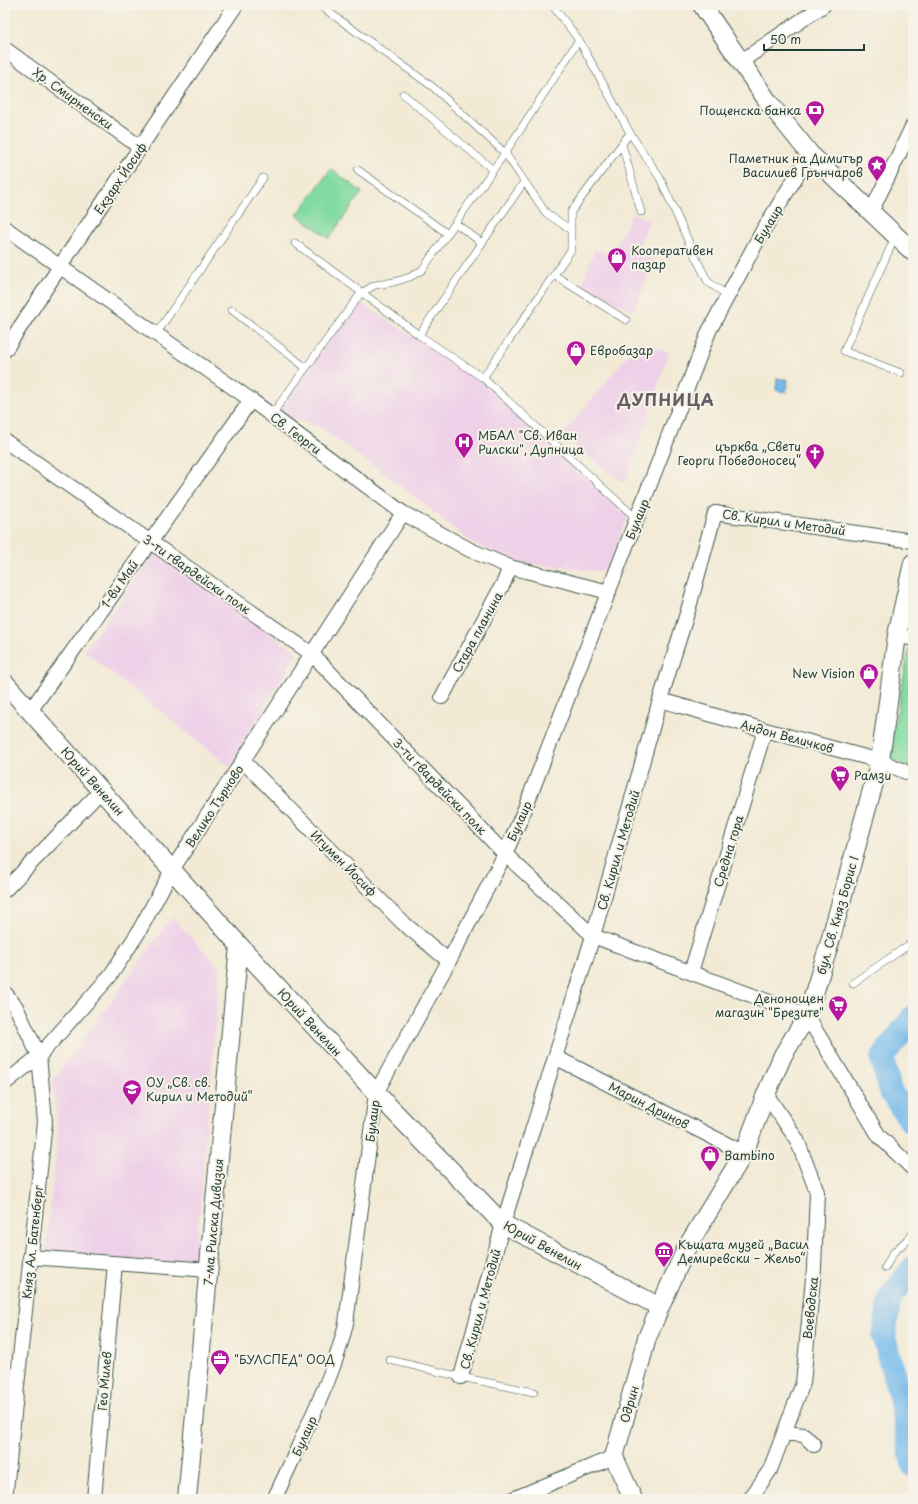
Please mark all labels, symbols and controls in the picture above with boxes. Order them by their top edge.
scale bar [764,26,864,52]
text: 50 m [770,30,801,48]
street label: Хр. Смирненски [29,63,117,133]
bank icon: Пощенска банка [804,99,826,127]
place label: Пощенска банка [699,101,802,119]
street label: Екзарх Йосиф [89,138,151,218]
place label: Паметник на Димитър Василиев Грънчаров [729,149,863,181]
place icon: Паметник на Димитър Василиев Грънчаров [866,154,888,182]
street label: Булаир [749,201,787,247]
place label: Кооперативен пазар [631,241,713,273]
shop icon: Кооперативен пазар [606,246,628,274]
shop icon: Евробазар [565,339,587,367]
place label: Евробазар [590,341,653,359]
district label: ДУПНИЦА [616,387,715,411]
street label: Св. Георги [267,408,325,458]
place label: МБАЛ "Св. Иван Рилски", Дупница [478,426,584,458]
hospital icon: МБАЛ "Св. Иван Рилски", Дупница [453,431,475,459]
place label: църква „Свети Георги Победоносец“ [678,437,801,469]
church icon: църква „Свети Георги Победоносец“ [804,442,826,470]
street label: Булаир [621,496,653,542]
street label: Св. Кирил и Методий [721,504,847,540]
street label: 3-ти гвардейски полк [139,530,255,619]
street label: 1-ви Май [96,557,142,611]
street label: Стара планина [447,588,507,676]
shop icon: New Vision [858,662,880,690]
place label: New Vision [792,664,855,682]
street label: Андон Величков [738,715,836,757]
street label: 3-ти гвардейски полк [389,734,492,839]
street label: Юрий Венелин [57,743,129,819]
street label: Велико Търново [180,761,248,851]
supermarket icon: Рамзи [829,764,851,792]
place label: Рамзи [854,766,892,784]
street label: Св. Кирил и Методий [592,788,644,912]
street label: Булаир [502,798,536,844]
street label: Средна гора [709,812,748,889]
street label: Игумен Йосиф [307,826,381,900]
street label: бул. Св. Княз Борис I [811,853,863,977]
street label: Юрий Венелин [274,984,346,1060]
place label: Денонощен магазин "Брезите" [715,989,824,1021]
supermarket icon: Денонощен магазин "Брезите" [827,994,849,1022]
place label: ОУ „Св. св. Кирил и Методий“ [146,1073,253,1105]
street label: Марин Дринов [606,1077,692,1133]
school or university icon: ОУ „Св. св. Кирил и Методий“ [121,1078,143,1106]
street label: Булаир [360,1099,384,1143]
shop icon: Bambino [699,1144,721,1172]
place label: Bambino [724,1146,775,1164]
street label: 7-ма Рилска Дивизия [198,1158,228,1286]
street label: Княз Ал. Батенберг [17,1184,47,1300]
street label: Юрий Венелин [501,1216,585,1274]
place label: Къщата музей „Васил Демиревски – Жельо“ [677,1235,809,1267]
museum icon: Къщата музей „Васил Демиревски – Жельо“ [653,1240,675,1268]
street label: Св. Кирил и Методий [455,1247,505,1371]
street label: Воеводска [798,1275,822,1340]
office icon: "БУЛСПЕД" ООД [209,1348,231,1376]
place label: "БУЛСПЕД" ООД [234,1350,335,1368]
street label: Гео Милев [92,1351,116,1411]
street label: Одрин [615,1383,643,1425]
street label: Булаир [287,1413,321,1459]

